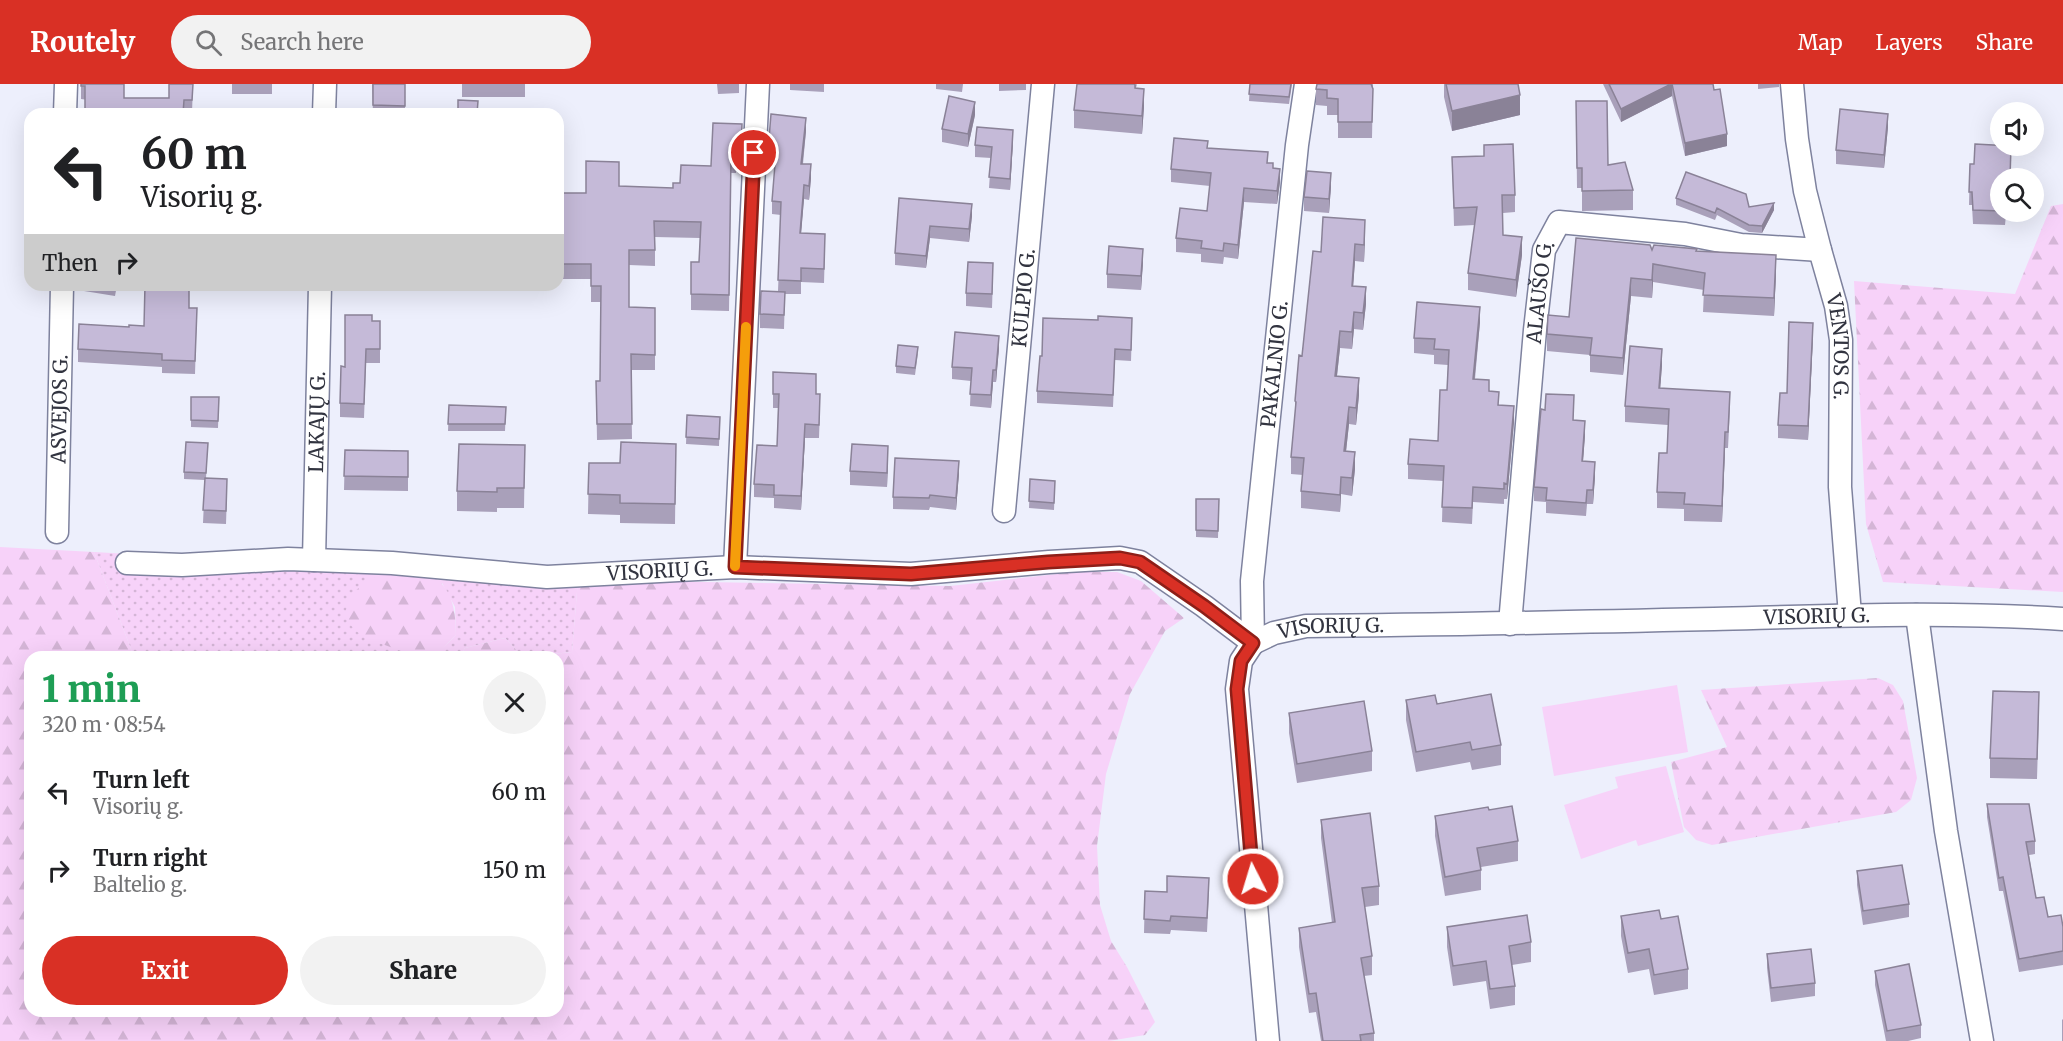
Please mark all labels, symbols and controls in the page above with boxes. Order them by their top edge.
search box [171,15,591,69]
text: Routely [30,24,135,60]
icon: search [192,26,225,59]
text: Search here [240,28,364,56]
text: Map [1798,29,1843,56]
text: Layers [1876,29,1943,56]
text: Share [1976,29,2033,56]
map controls [1990,102,2044,222]
button: sound [1990,102,2044,156]
pin [728,127,779,178]
text: 60 m [141,128,247,180]
icon: left [42,132,120,210]
icon: arrive [737,136,770,169]
button: search [1990,168,2044,222]
text: Visorių g. [141,180,263,214]
street label: ALAUŠO G. [1521,234,1560,346]
icon: right [110,246,143,279]
street label: KULPIO G. [1006,247,1040,348]
text: Then [42,249,98,277]
street label: VENTOS G. [1821,290,1854,400]
street label: PAKALNIO G. [1255,299,1293,429]
street label: ASVEJOS G. [45,354,73,465]
street label: LAKAJŲ G. [303,371,330,473]
street label: VISORIŲ G. [605,555,714,586]
street label: VISORIŲ G. [1762,602,1870,630]
street label: VISORIŲ G. [1275,612,1384,644]
text: 1 min [42,667,141,712]
button: close [483,671,546,734]
text: 320 m · 08:54 [42,712,166,737]
text: Turn left [93,766,190,794]
icon: left [42,776,75,809]
text: 60 m [492,778,546,806]
text: Visorių g. [93,794,183,819]
text: Turn right [93,844,207,872]
position arrow [1221,847,1285,911]
icon: right [42,854,75,887]
text: 150 m [483,856,546,884]
text: Baltelio g. [93,872,187,897]
button: Exit [42,936,288,1005]
button: Share [300,936,546,1005]

